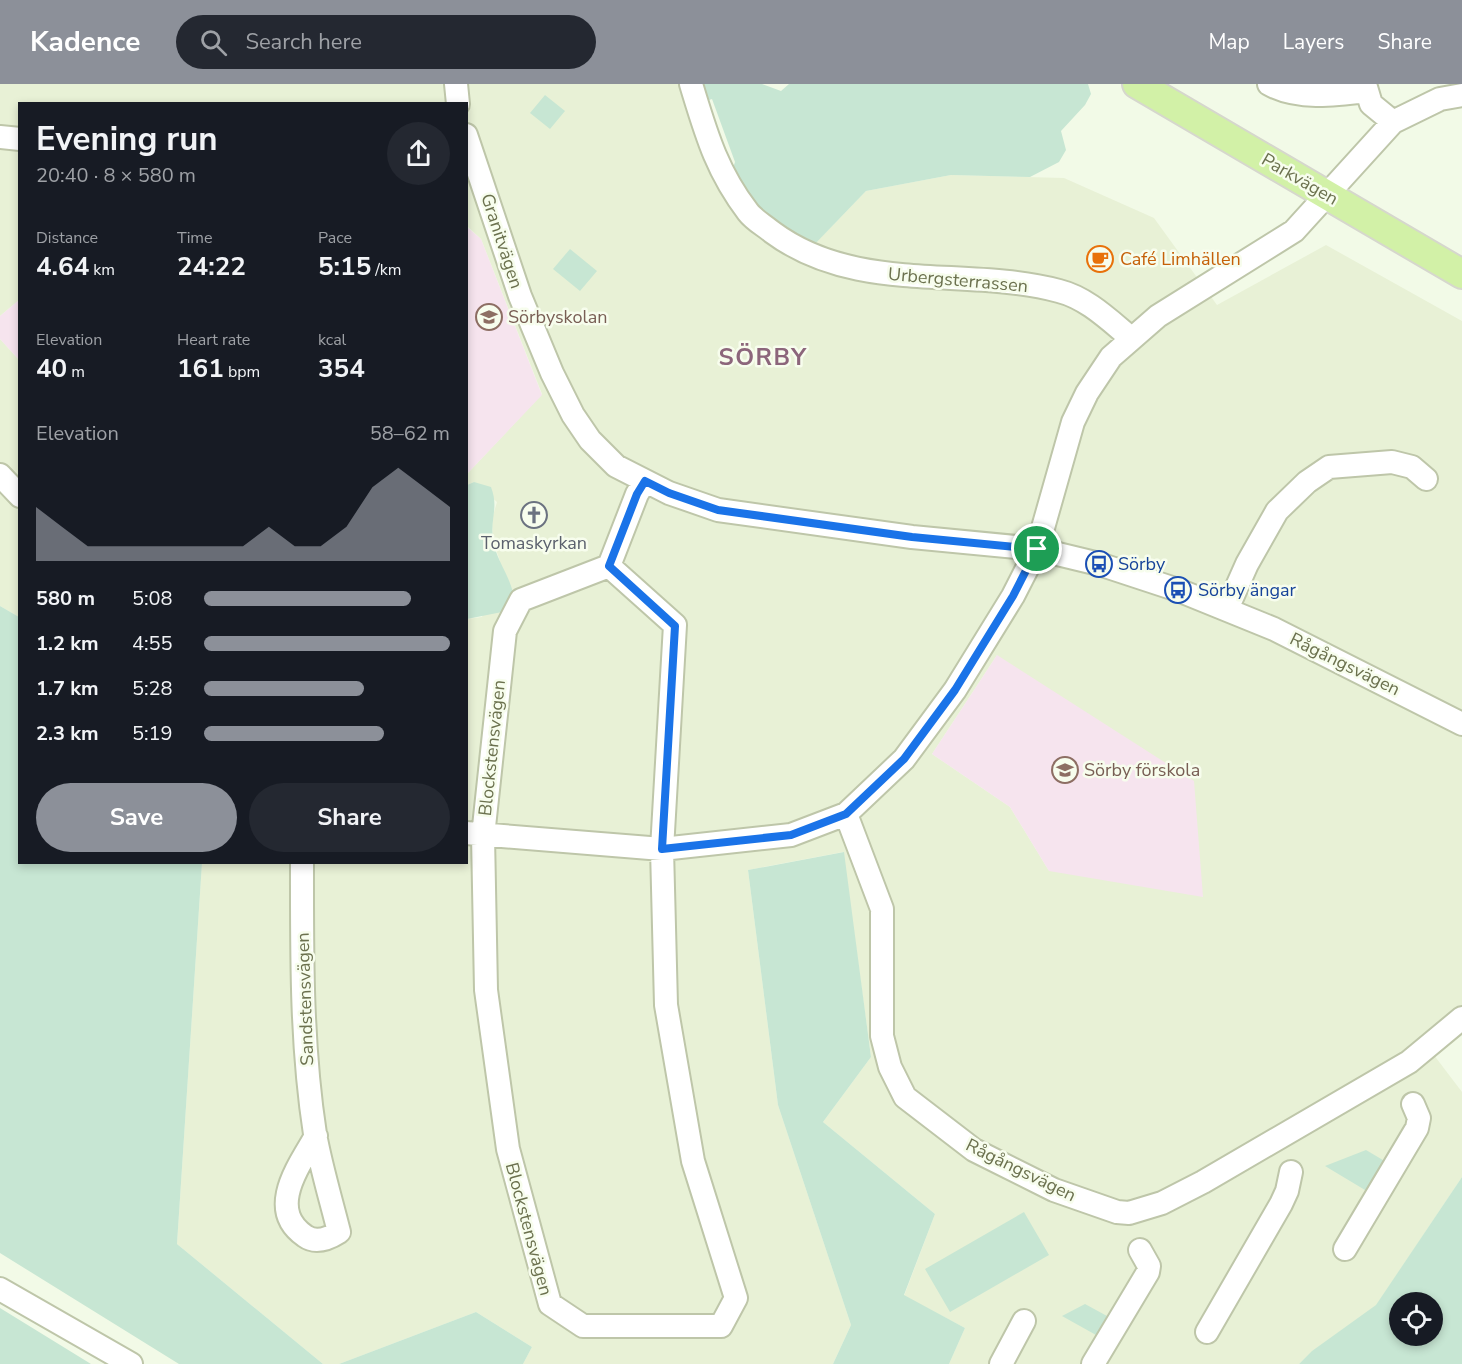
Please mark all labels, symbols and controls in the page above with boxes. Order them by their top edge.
search box [176,15,596,69]
text: Kadence [30,23,140,61]
icon: search [197,26,230,59]
text: Search here [245,27,362,57]
text: Map [1208,28,1250,56]
text: Layers [1283,28,1344,56]
text: Share [1377,28,1432,56]
text: Evening run [36,117,218,162]
button: share [387,122,450,185]
street label: Parkvägen [1257,147,1343,211]
text: 20:40 · 8 × 580 m [36,162,196,189]
street label: Granitvägen [475,190,529,292]
text: Distance [36,227,98,249]
text: Time [177,227,213,249]
text: Pace [318,227,352,249]
cafe icon: Café Limhällen [1085,244,1115,274]
place label: Café Limhällen [1120,247,1241,271]
text: 4.64 [36,249,89,284]
text: 24:22 [177,249,246,284]
text: 5:15 [318,249,371,284]
text: km [89,259,115,281]
text: /km [371,259,402,281]
street label: Urbergsterrassen [887,262,1029,298]
school or university icon: Sörbyskolan [474,302,504,332]
place label: Sörbyskolan [508,305,608,329]
text: Elevation [36,329,102,351]
text: Heart rate [177,329,250,351]
text: kcal [318,329,346,351]
district label: SÖRBY [719,341,807,373]
text: 40 [36,351,67,386]
text: 161 [177,351,224,386]
text: 354 [318,351,365,386]
text: m [67,361,85,383]
text: bpm [224,361,260,383]
text: Elevation [36,420,119,447]
text: 58–62 m [370,420,450,447]
church icon: Tomaskyrkan [519,500,549,530]
pin [1011,523,1062,574]
place label: Tomaskyrkan [481,531,587,555]
icon: arrive [1020,532,1053,565]
bus stop icon: Sörby [1084,549,1114,579]
place label: Sörby [1118,552,1166,576]
bus stop icon: Sörby ängar [1163,575,1193,605]
place label: Sörby ängar [1198,578,1297,602]
text: 580 m [36,585,95,612]
text: 5:08 [132,585,173,612]
street label: Rågångsvägen [1286,627,1404,701]
text: 1.2 km [36,630,99,657]
text: 4:55 [132,630,173,657]
text: 1.7 km [36,675,99,702]
text: 5:28 [132,675,173,702]
street label: Blockstensvägen [473,679,511,817]
text: 2.3 km [36,720,99,747]
text: 5:19 [132,720,173,747]
school or university icon: Sörby förskola [1050,755,1080,785]
place label: Sörby förskola [1084,758,1200,782]
button: Save [36,783,237,852]
button: Share [249,783,450,852]
street label: Sandstensvägen [291,932,319,1066]
street label: Rågångsvägen [962,1133,1080,1207]
street label: Blockstensvägen [500,1160,558,1298]
map controls [1389,1292,1443,1346]
button: locate [1389,1292,1443,1346]

